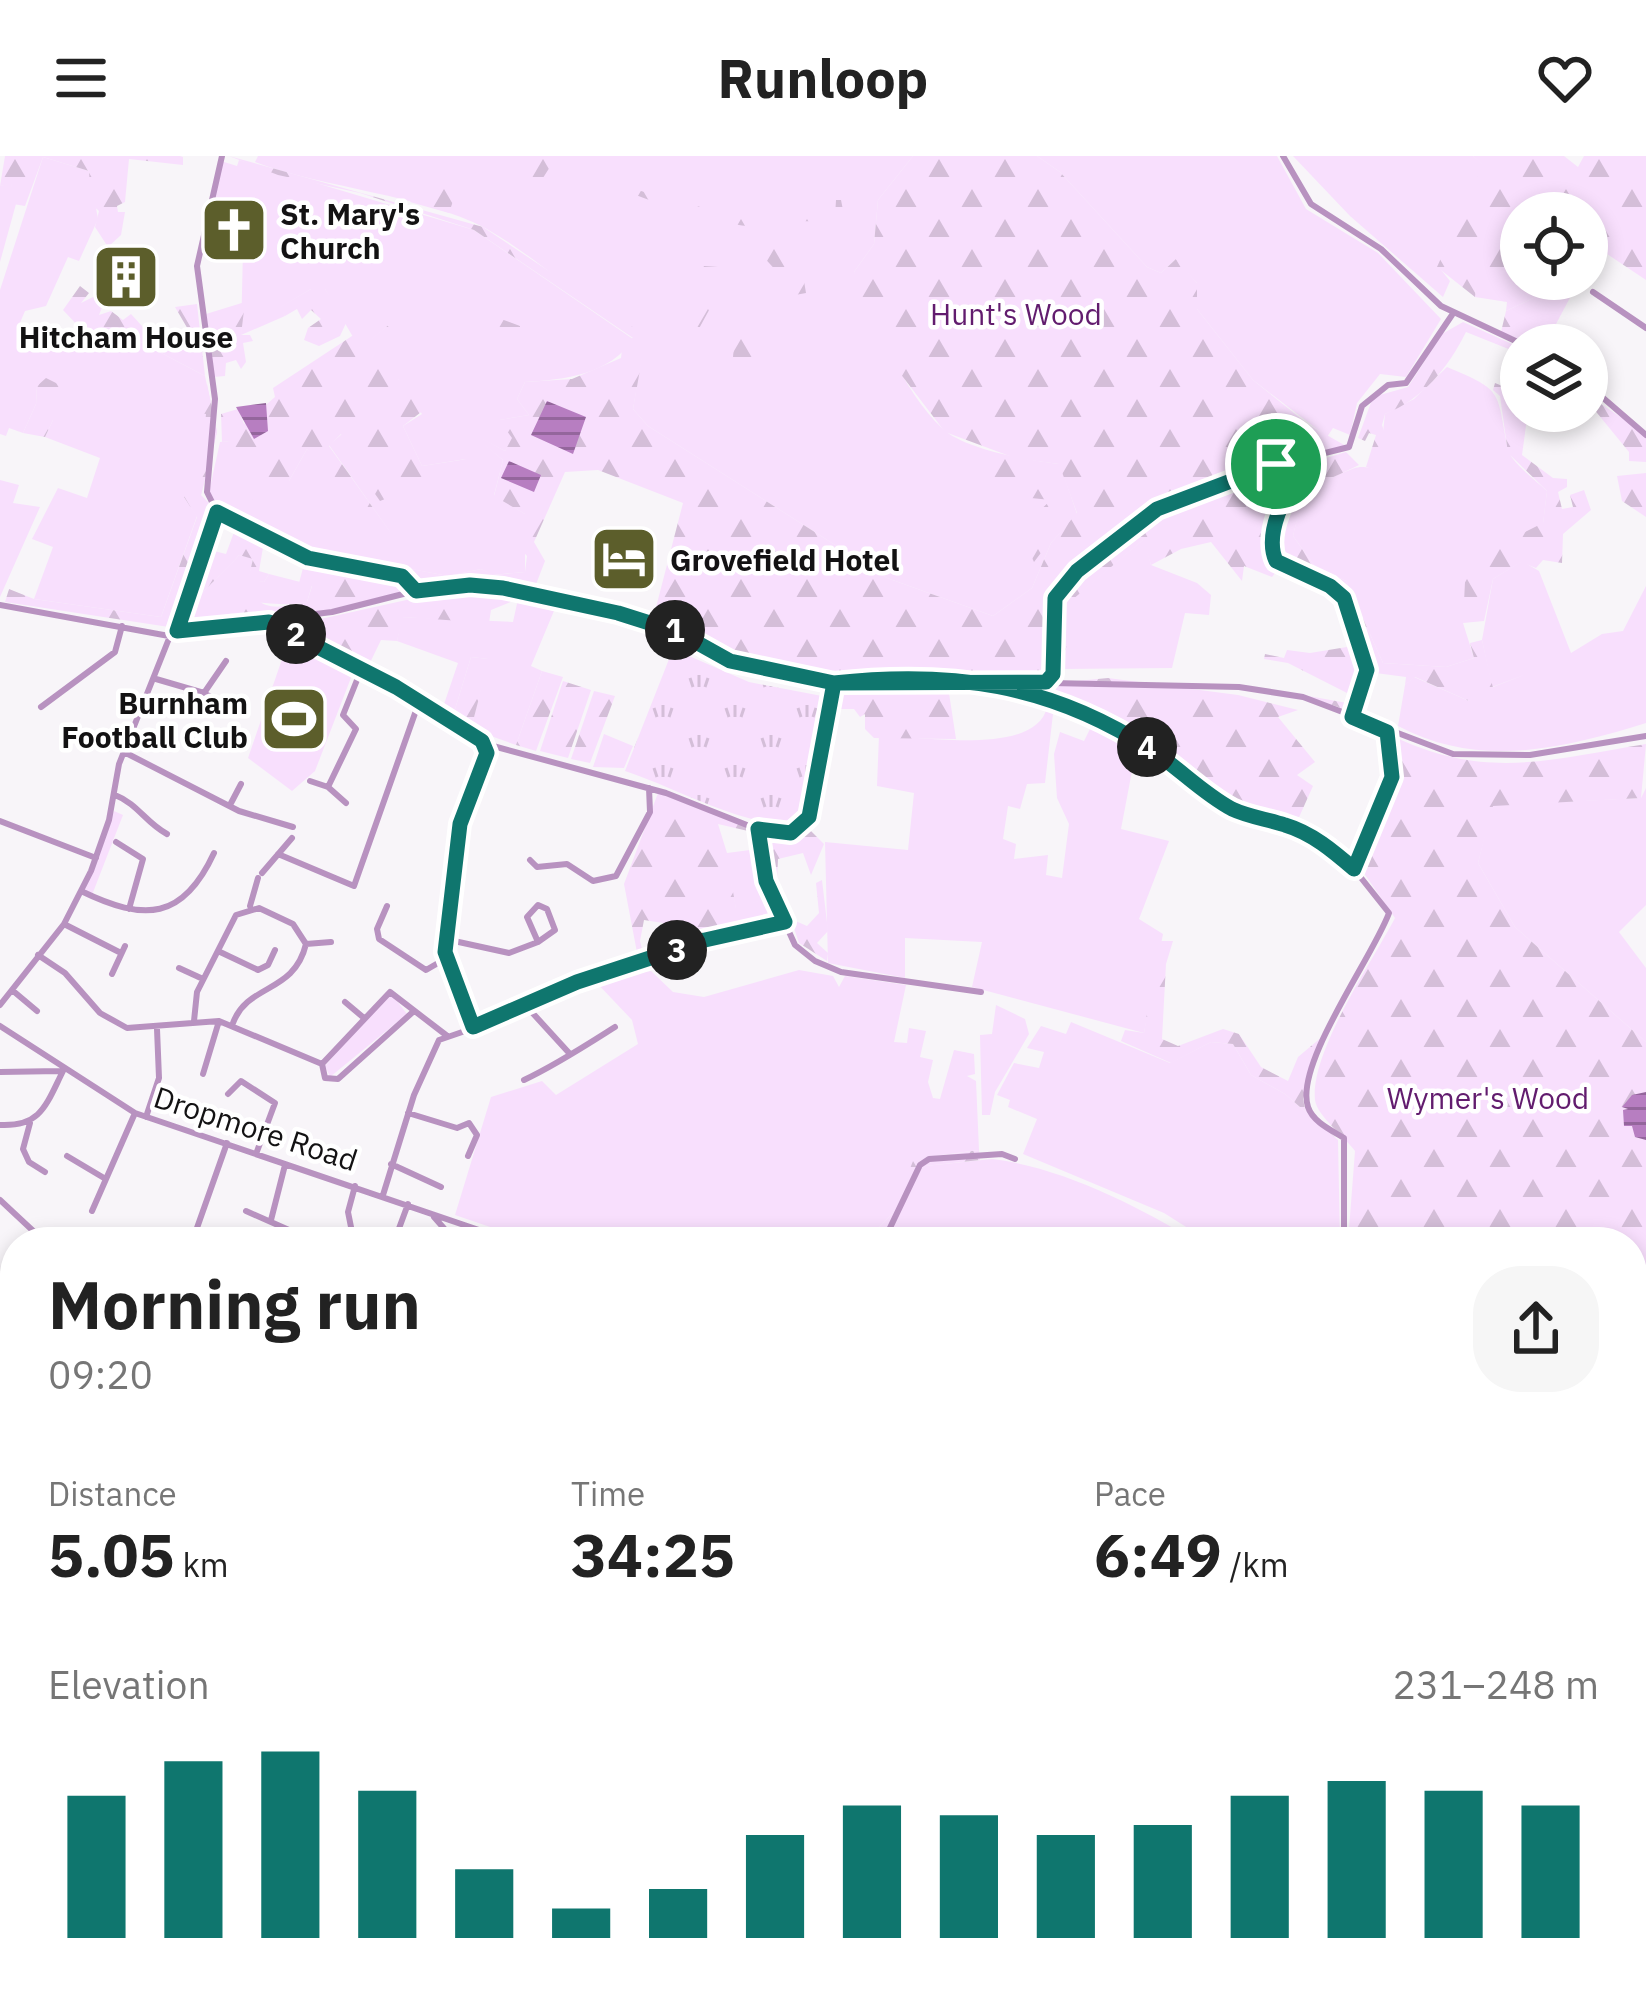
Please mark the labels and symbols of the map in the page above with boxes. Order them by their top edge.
place label: St. Mary's Church [280,194,420,267]
church icon: St. Mary's Church [199,195,269,265]
building icon: Hitcham House [91,242,161,312]
park label: Hunt's Wood [930,294,1102,333]
place label: Hitcham House [19,317,233,356]
pin [1225,413,1327,515]
hotel icon: Grovefield Hotel [589,524,659,594]
place label: Grovefield Hotel [670,540,899,579]
pin: 1 [645,600,705,660]
pin: 2 [266,604,326,664]
place label: Burnham Football Club [61,683,248,756]
sports icon: Burnham Football Club [259,684,329,754]
pin: 4 [1117,717,1177,777]
pin: 3 [647,920,707,980]
street label: Dropmore Road [149,1077,363,1179]
park label: Wymer's Wood [1387,1078,1589,1117]

